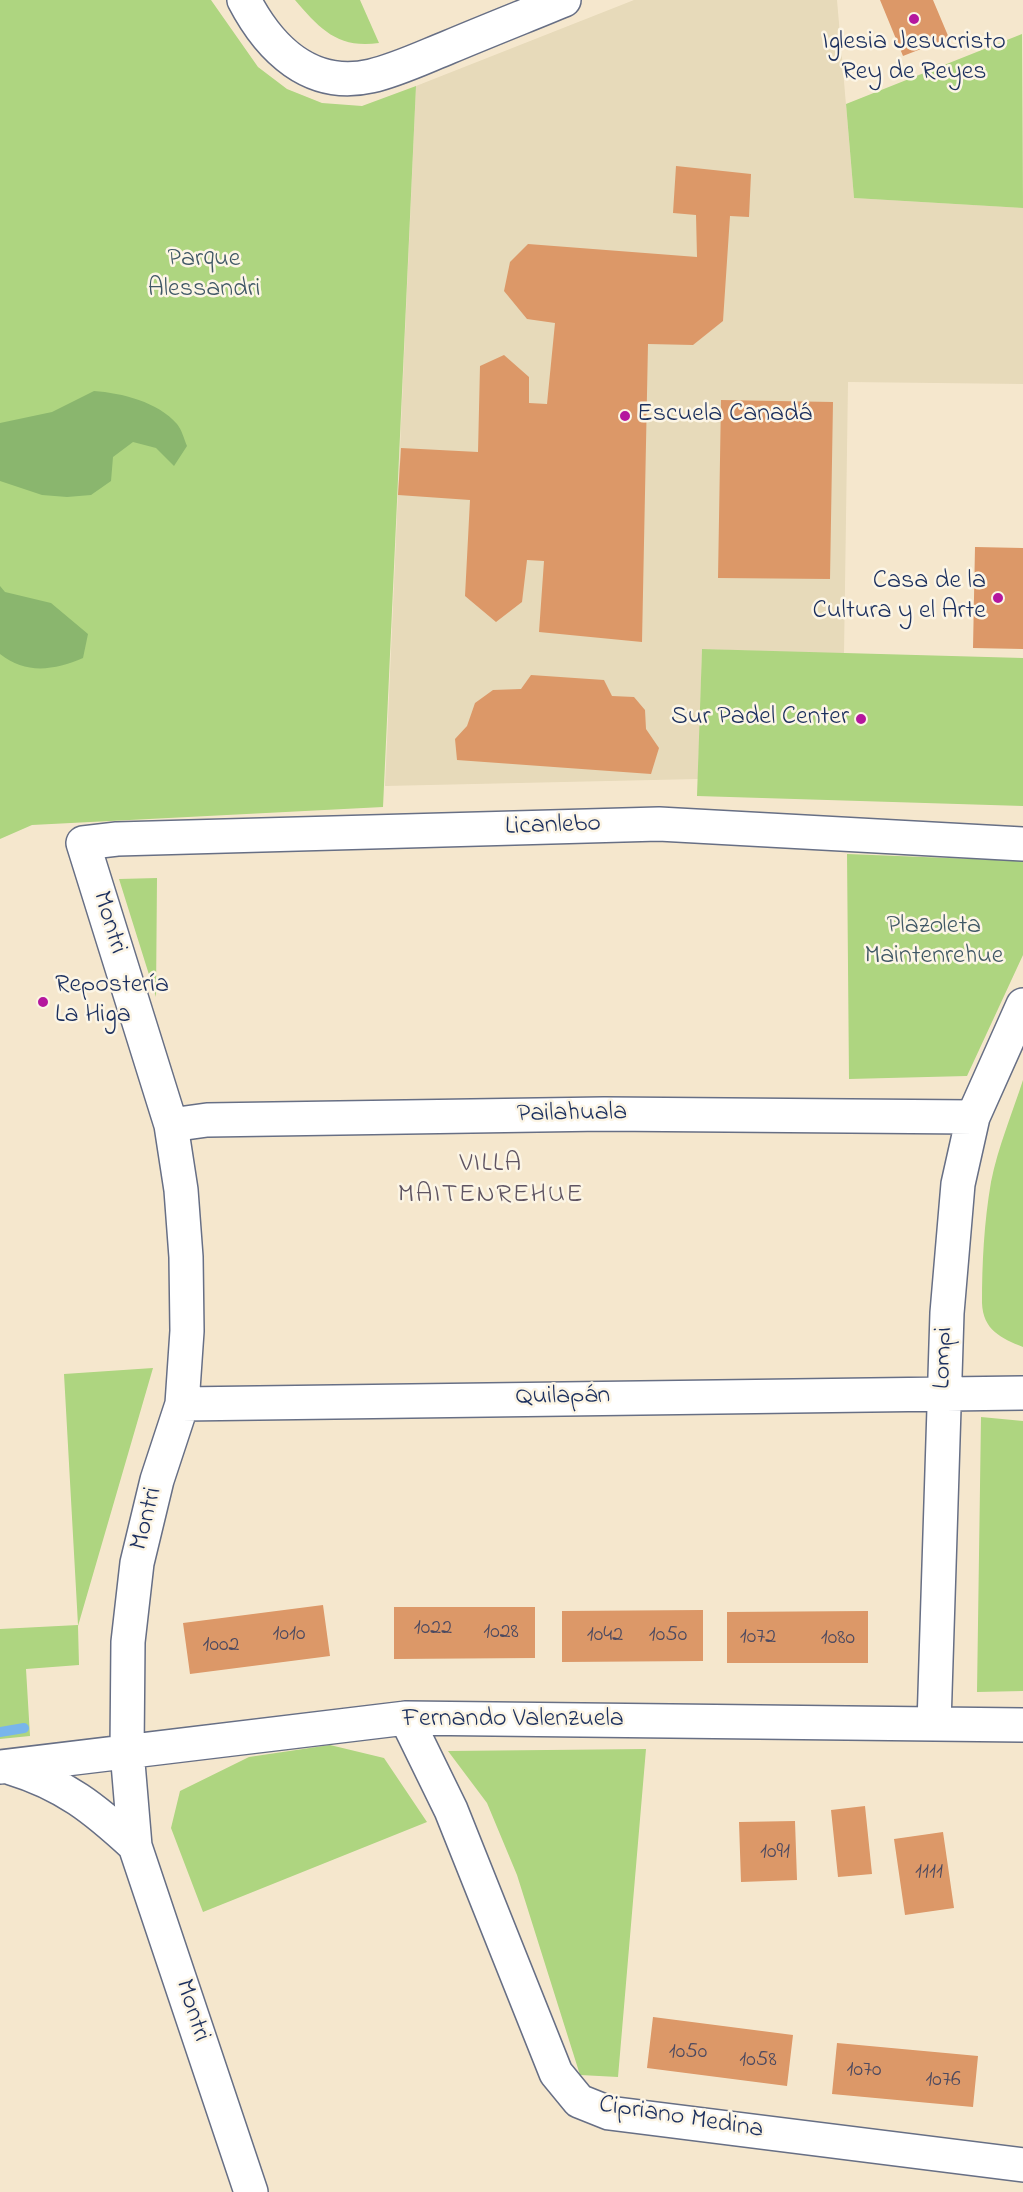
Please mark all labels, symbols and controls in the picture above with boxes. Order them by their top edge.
marker: Iglesia Jesucristo Rey de Reyes [907,12,921,26]
place label: Iglesia Jesucristo Rey de Reyes [822,28,1006,89]
park label: Parque Alessandri [148,245,260,306]
place label: Escuela Canadá [637,400,812,432]
marker: Escuela Canadá [618,409,632,423]
place label: Casa de la Cultura y el Arte [813,567,986,628]
marker: Casa de la Cultura y el Arte [991,591,1005,605]
place label: Sur Padel Center [671,703,849,735]
marker: Sur Padel Center [854,712,868,726]
street label: Licanlebo [505,810,601,844]
street label: Montri [84,888,132,958]
park label: Plazoleta Maintenrehue [864,912,1004,974]
place label: Repostería La Higa [55,971,169,1032]
marker: Repostería La Higa [36,995,50,1009]
street label: Pailahuala [517,1098,627,1132]
district label: VILLA MAITENREHUE [398,1150,584,1213]
street label: Lompi [928,1326,962,1390]
street label: Quilapán [515,1382,611,1414]
street label: Montri [125,1484,171,1554]
house number: 1022 [414,1616,452,1642]
house number: 1028 [483,1620,519,1646]
house number: 1010 [273,1622,305,1648]
house number: 1042 [587,1623,623,1649]
house number: 1050 [649,1623,687,1649]
house number: 1072 [740,1625,776,1651]
house number: 1080 [821,1626,855,1652]
house number: 1002 [203,1633,239,1659]
street label: Fernando Valenzuela [402,1705,624,1737]
house number: 1091 [760,1840,790,1866]
house number: 1111 [915,1860,943,1886]
street label: Montri [166,1976,216,2046]
house number: 1050 [669,2040,707,2066]
house number: 1058 [739,2048,777,2074]
house number: 1070 [846,2058,882,2084]
house number: 1076 [925,2068,961,2094]
street label: Cipriano Medina [596,2091,766,2147]

